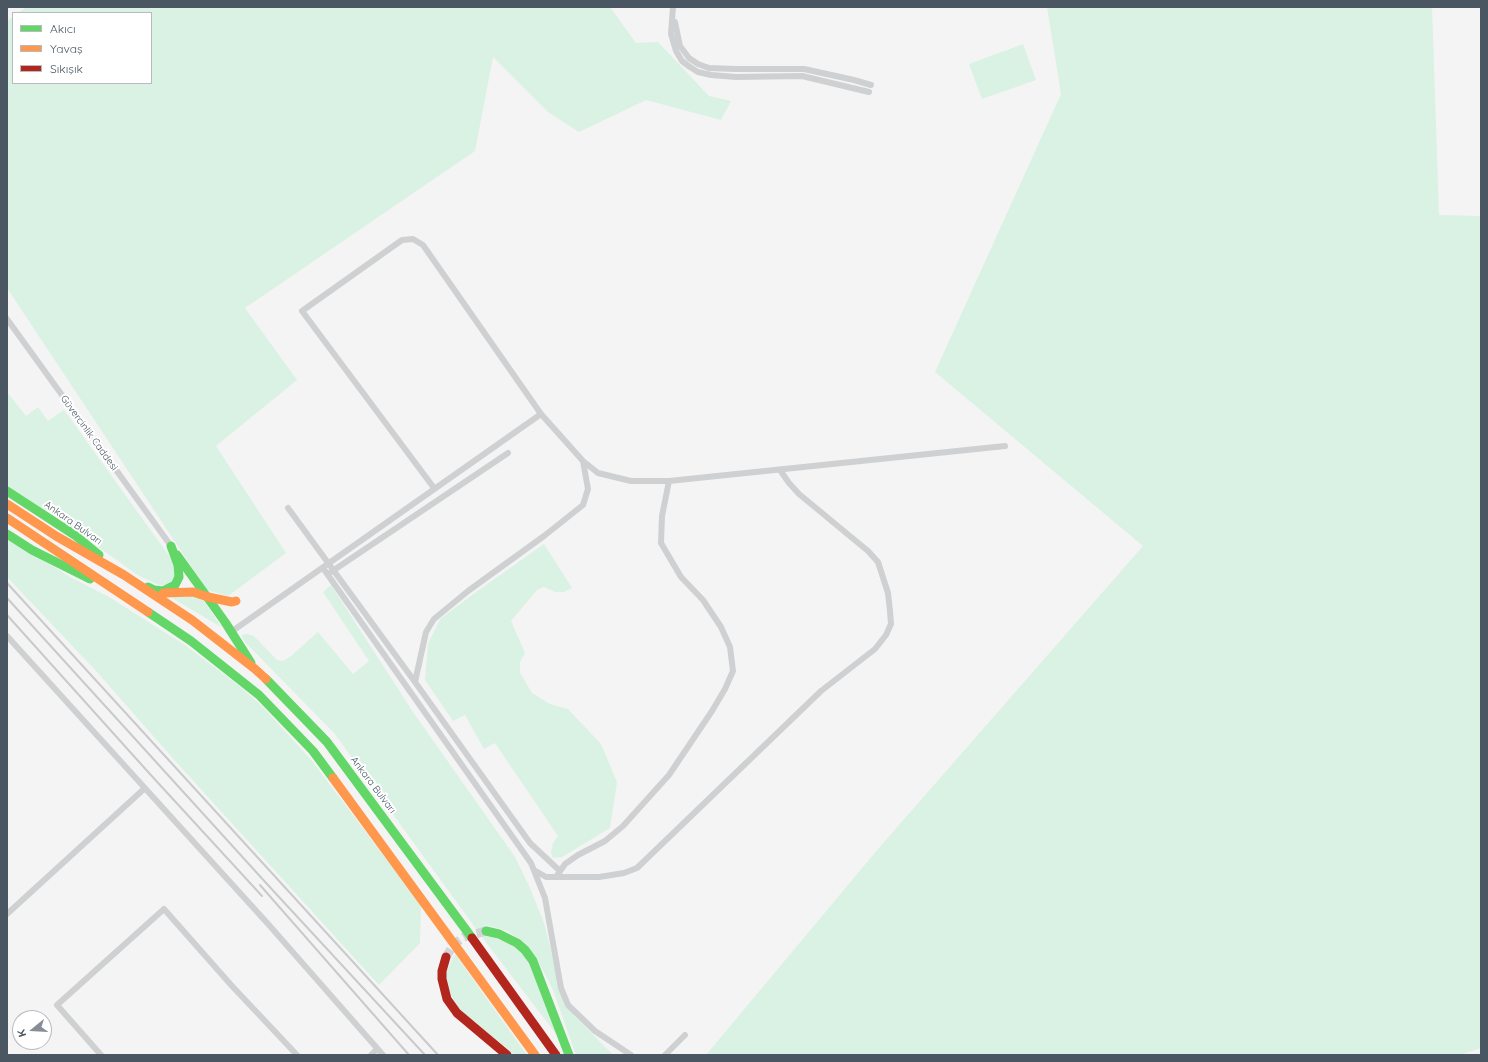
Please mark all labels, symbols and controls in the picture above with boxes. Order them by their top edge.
legend [12,12,152,84]
text: Akıcı [50,21,76,36]
text: Yavaş [50,41,83,56]
text: Sıkışık [50,61,83,76]
street label: Güvercinlik Caddesi [58,393,120,473]
street label: Ankara Bulvarı [42,499,104,547]
street label: Ankara Bulvarı [348,754,398,816]
north arrow [12,1010,52,1050]
text: K [14,1028,29,1039]

